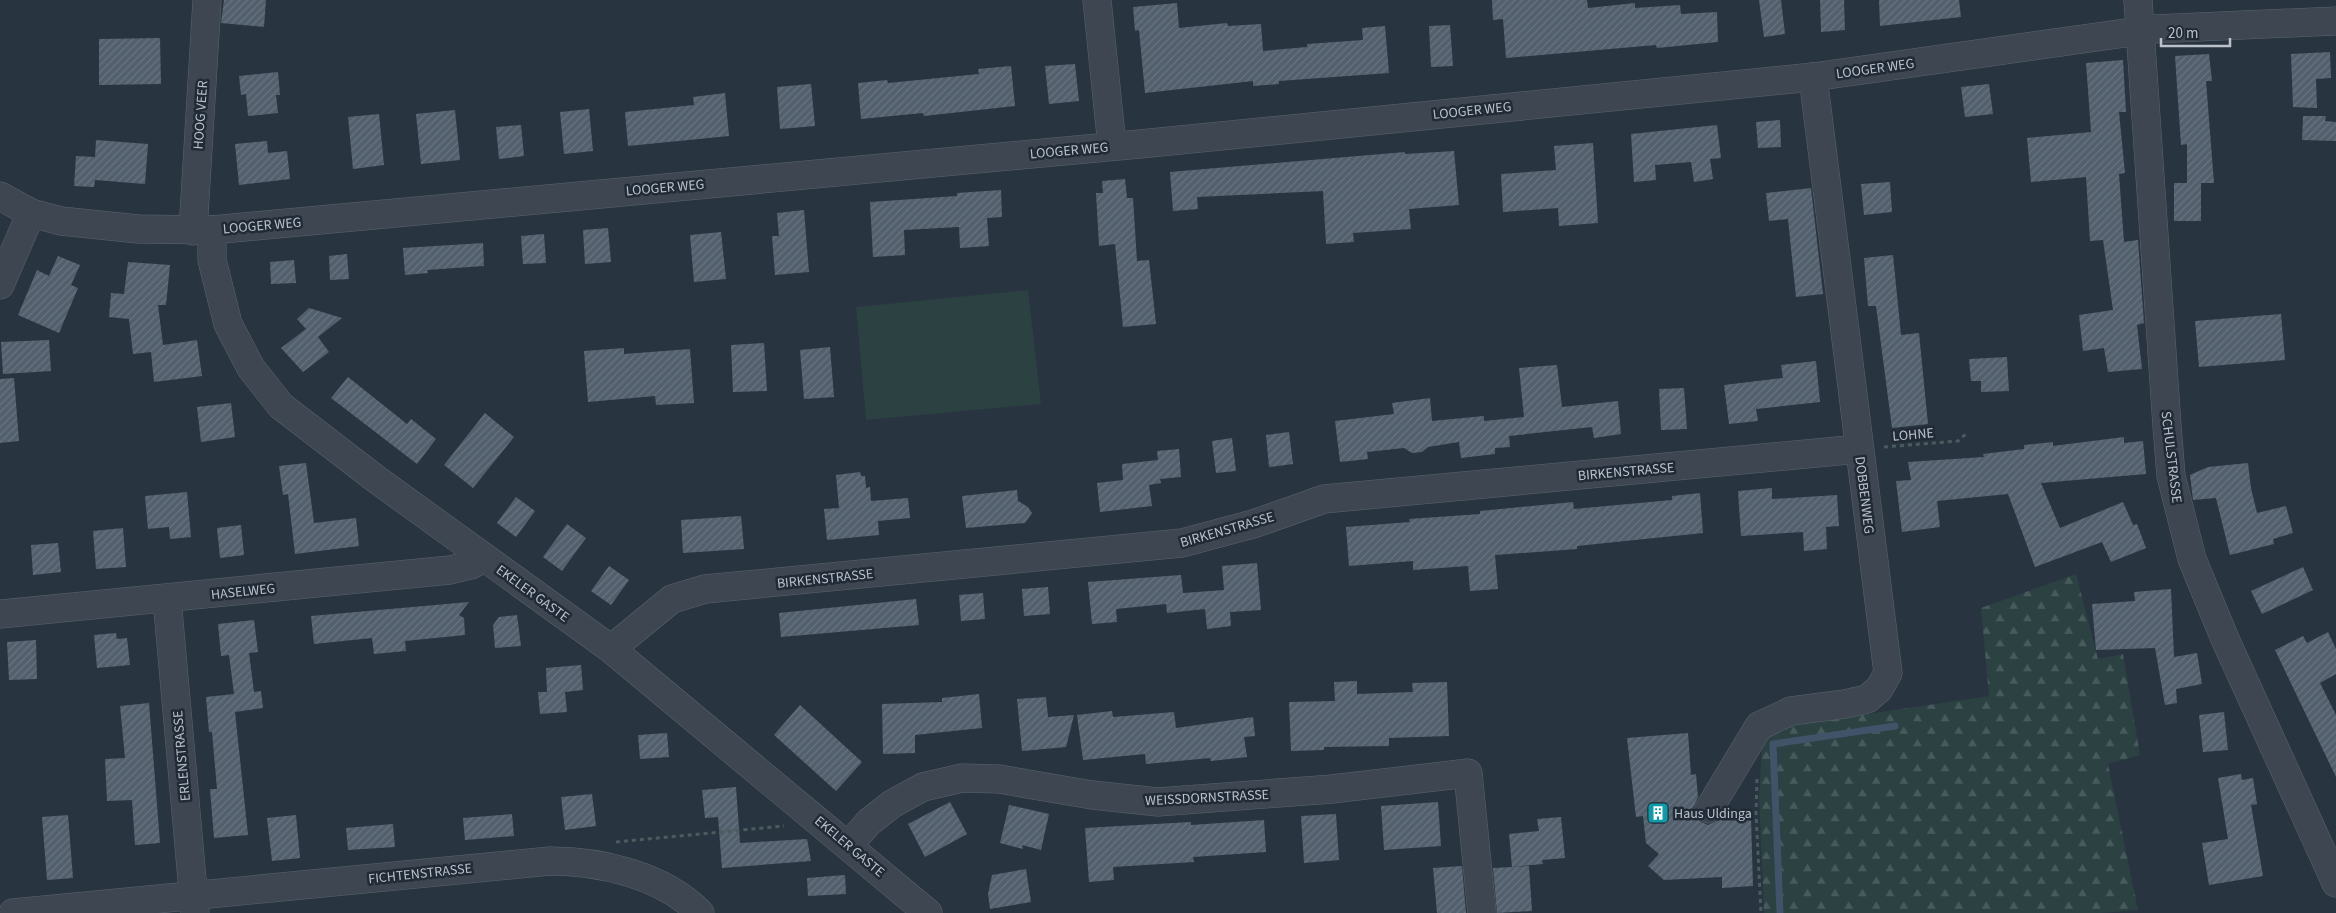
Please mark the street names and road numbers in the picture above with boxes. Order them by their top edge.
street label: LOOGER WEG [1835,54,1916,84]
street label: HOOG VEER [189,80,213,150]
street label: LOOGER WEG [1432,97,1512,125]
street label: LOOGER WEG [1029,138,1109,164]
street label: LOOGER WEG [625,175,705,201]
street label: LOOGER WEG [222,213,302,239]
street label: SCHULSTRASSE [2155,410,2187,504]
street label: LOHNE [1892,423,1935,447]
street label: DOBBENWEG [1849,455,1879,535]
street label: BIRKENSTRASSE [1577,458,1675,486]
street label: BIRKENSTRASSE [1178,507,1277,553]
street label: EKELER GASTE [492,560,573,627]
street label: BIRKENSTRASSE [776,564,874,594]
street label: HASELWEG [210,579,276,605]
street label: ERLENSTRASSE [168,710,196,802]
street label: WEISSDORNSTRASSE [1145,785,1270,811]
street label: EKELER GASTE [810,811,889,882]
street label: FICHTENSTRASSE [367,859,473,889]

